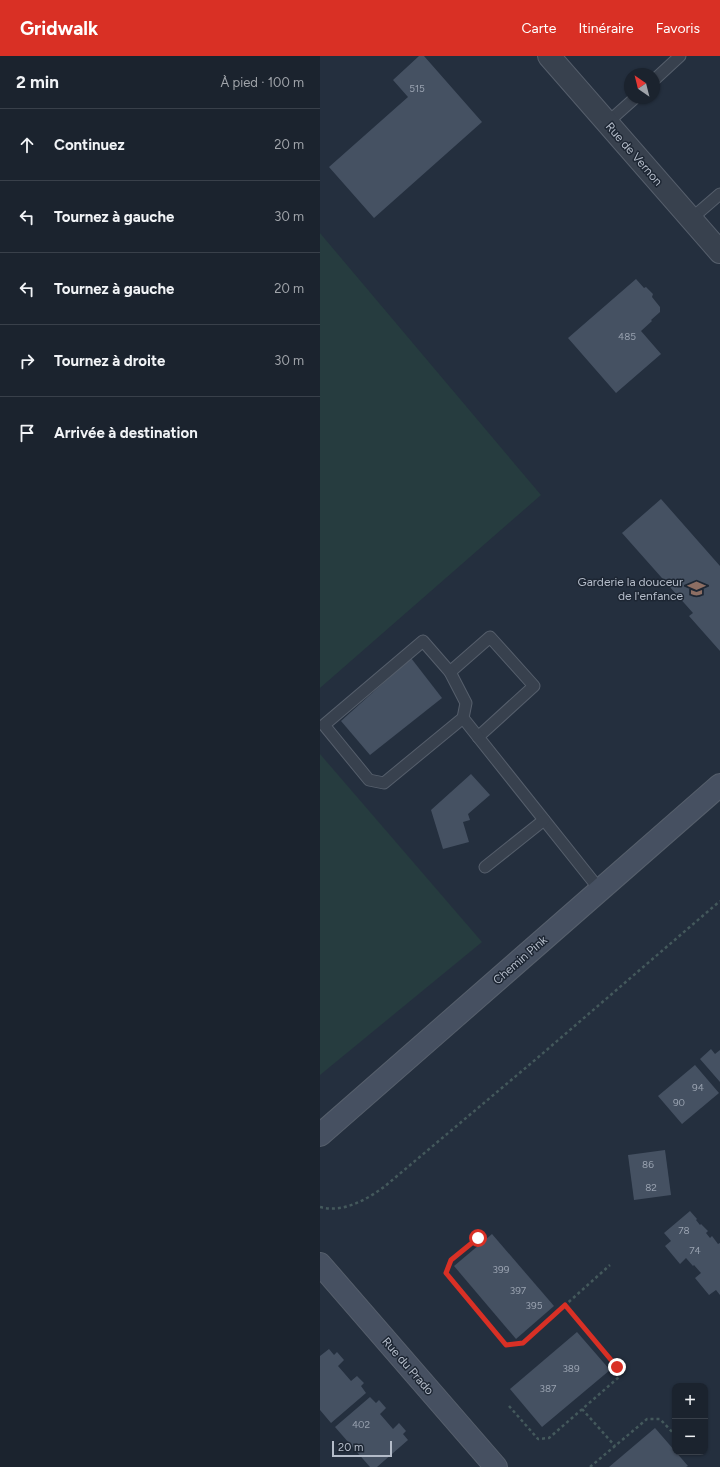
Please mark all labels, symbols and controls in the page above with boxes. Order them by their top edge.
text: Gridwalk [20,17,98,40]
text: Carte [522,20,556,37]
text: Itinéraire [578,20,634,37]
text: Favoris [656,20,700,37]
north arrow [624,68,660,104]
text: 2 min [16,72,59,92]
text: À pied · 100 m [221,75,304,90]
house number: 515 [409,82,425,95]
street label: Rue de Vernon [603,120,665,189]
icon: ahead [16,134,38,156]
text: Continuez [54,136,125,154]
text: 20 m [274,137,304,152]
icon: left [16,206,38,228]
text: Tournez à gauche [54,208,174,226]
text: 30 m [274,209,304,224]
icon: left [16,278,38,300]
text: Tournez à gauche [54,280,174,298]
text: 20 m [274,281,304,296]
house number: 485 [618,330,636,343]
icon: right [16,350,38,372]
text: Tournez à droite [54,352,165,370]
text: 30 m [274,353,304,368]
icon: arrive [16,422,38,444]
text: Arrivée à destination [54,424,198,442]
place label: Garderie la douceur de l'enfance [578,575,683,603]
school or university icon: Garderie la douceur de l'enfance [686,579,706,599]
street label: Chemin Pink [490,933,550,987]
house number: 94 [692,1081,704,1094]
house number: 90 [673,1096,685,1109]
house number: 86 [642,1158,654,1171]
house number: 82 [645,1181,657,1194]
house number: 78 [678,1224,690,1237]
route start [469,1229,487,1247]
house number: 74 [689,1244,701,1257]
house number: 399 [493,1263,510,1276]
house number: 397 [510,1284,527,1297]
house number: 395 [526,1299,543,1312]
street label: Rue du Prado [379,1334,437,1398]
route end [608,1358,626,1376]
house number: 389 [562,1362,580,1375]
house number: 387 [540,1382,557,1395]
map controls [672,1383,708,1455]
button: + [672,1383,708,1419]
house number: 402 [352,1418,370,1431]
button: − [672,1419,708,1455]
scale bar [332,1439,392,1458]
text: 20 m [338,1441,363,1454]

